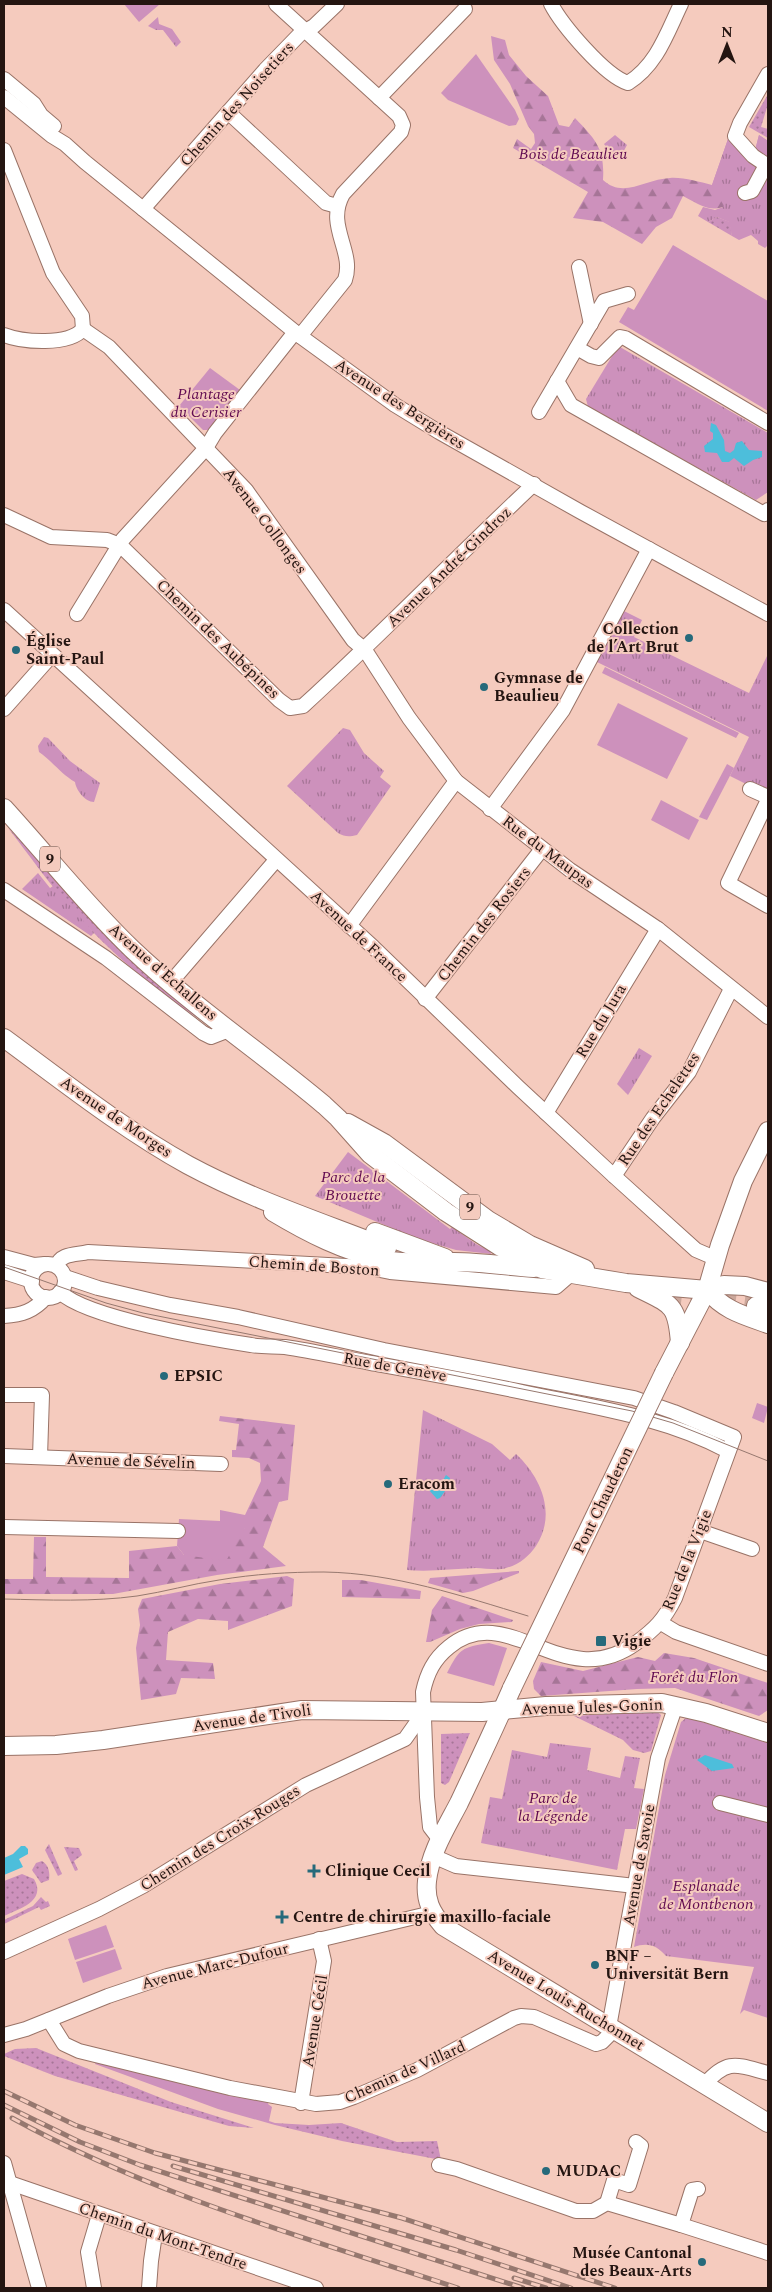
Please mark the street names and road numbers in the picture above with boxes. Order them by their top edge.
street label: Chemin des Noisetiers [174,36,300,172]
street label: Avenue des Bergières [330,353,470,455]
street label: Avenue Collonges [217,463,313,579]
street label: Avenue André-Gindroz [381,501,517,633]
street label: Chemin des Aubépines [151,573,285,705]
street label: Rue du Maupas [497,810,599,894]
road number: 9 [40,846,60,872]
street label: Chemin des Rosiers [431,861,537,987]
street label: Avenue de France [305,884,413,988]
street label: Avenue d'Echallens [103,918,223,1026]
street label: Rue du Jura [569,979,633,1063]
street label: Rue des Echelettes [612,1047,706,1171]
street label: Avenue de Morges [55,1070,177,1164]
road number: 9 [460,1194,480,1220]
street label: Chemin de Boston [248,1249,380,1283]
street label: Rue de Genève [341,1346,449,1388]
street label: Pont Chauderon [567,1443,639,1557]
street label: Avenue de Sévelin [66,1447,196,1475]
street label: Rue de la Vigie [656,1506,718,1614]
street label: Avenue Jules-Gonin [521,1693,663,1721]
street label: Avenue de Tivoli [191,1698,313,1738]
street label: Chemin des Croix-Rouges [135,1779,305,1897]
street label: Avenue de Savoie [616,1802,662,1928]
street label: Avenue Marc-Dufour [139,1936,291,1996]
street label: Avenue Louis-Ruchonnet [483,1943,649,2057]
street label: Avenue Cécil [296,1973,334,2069]
street label: Chemin de Villard [340,2034,470,2110]
street label: Chemin du Mont-Tendre [76,2196,250,2276]

